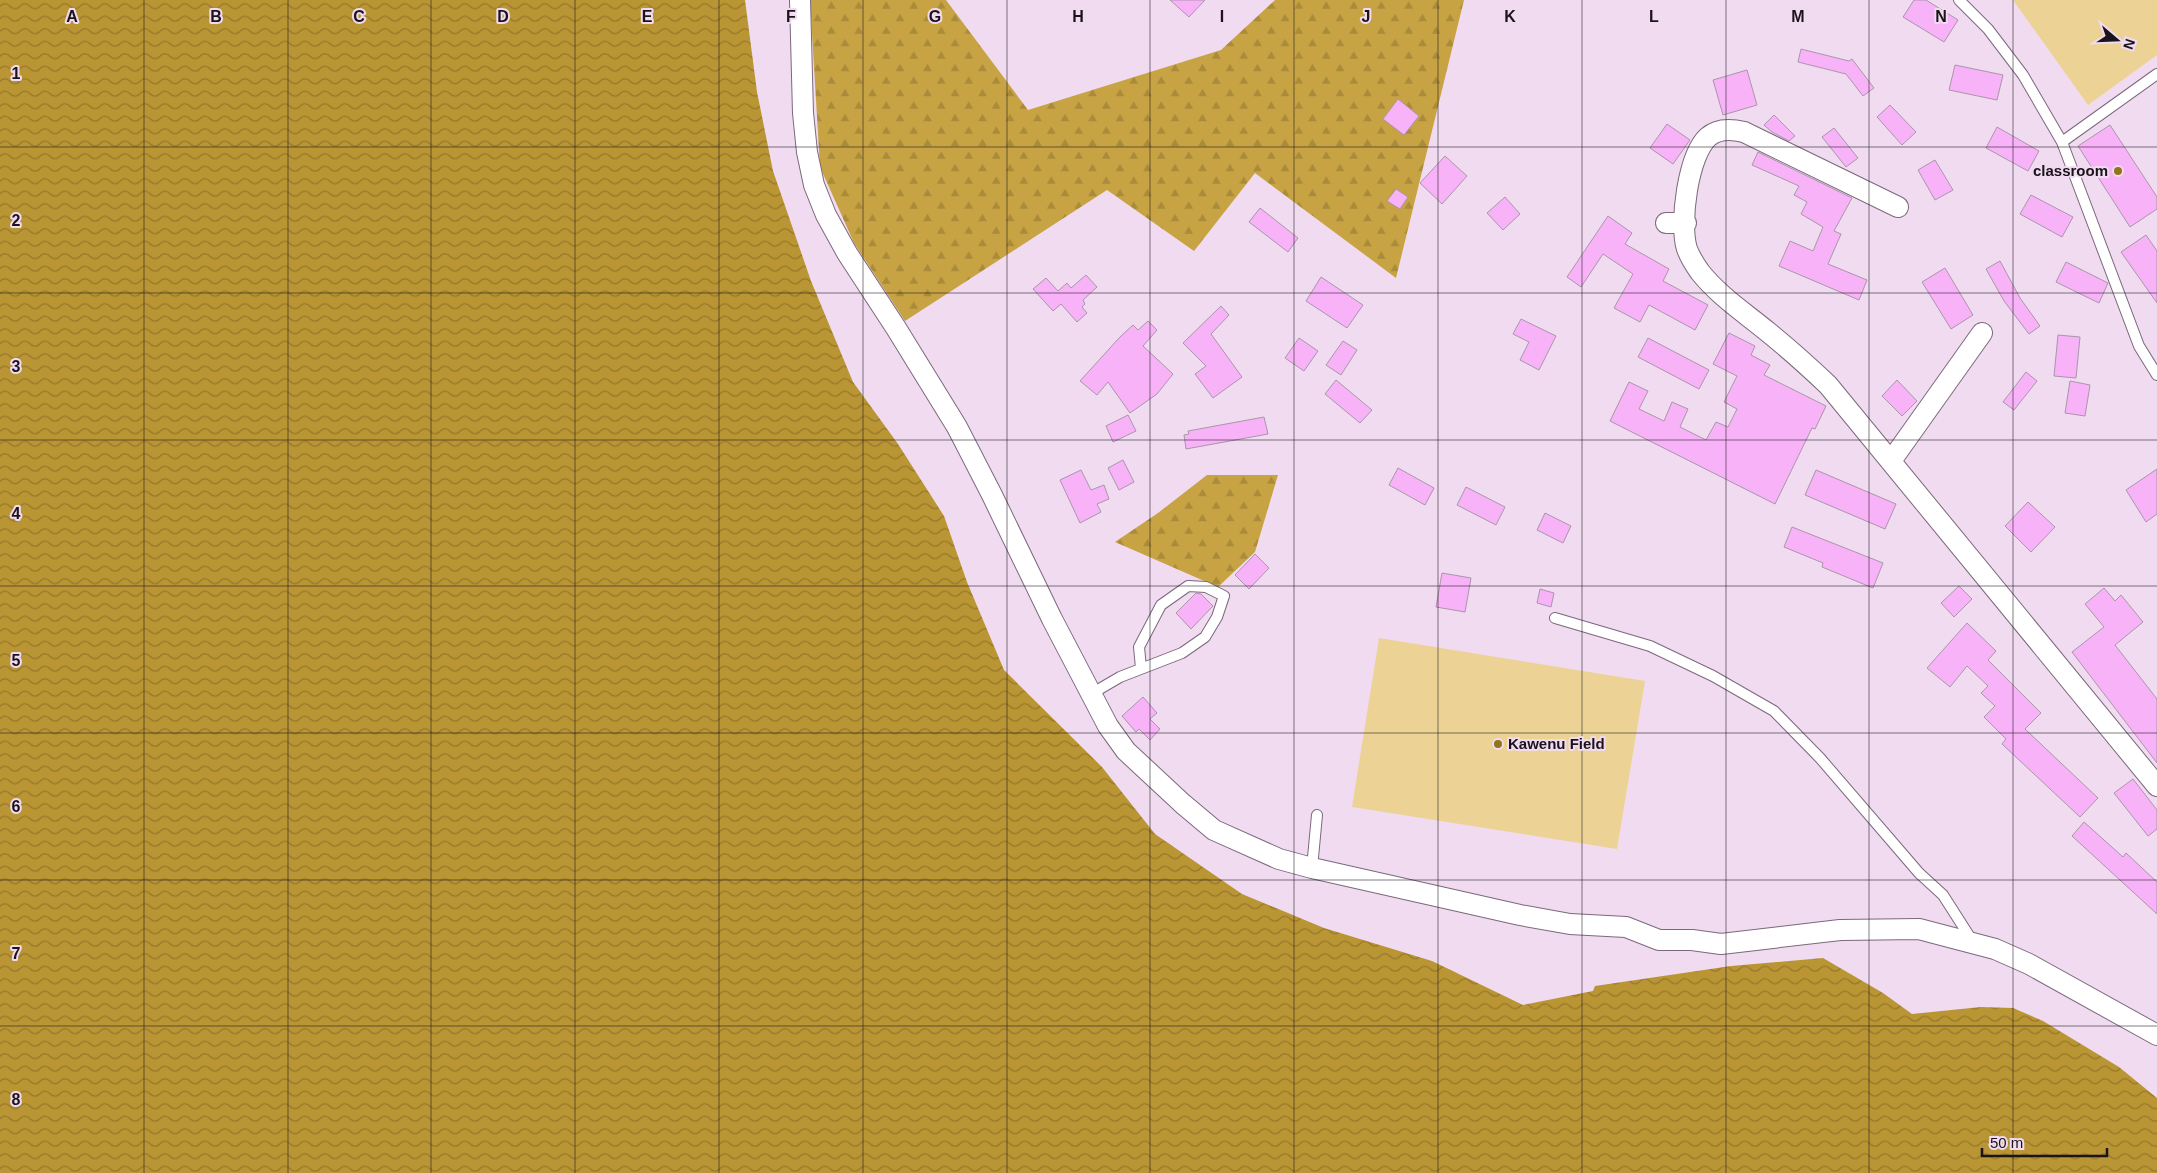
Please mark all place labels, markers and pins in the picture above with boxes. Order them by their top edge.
place label: classroom [2033,162,2108,179]
marker: classroom [2112,165,2124,177]
place label: Kawenu Field [1508,735,1605,752]
marker: Kawenu Field [1492,738,1504,750]

